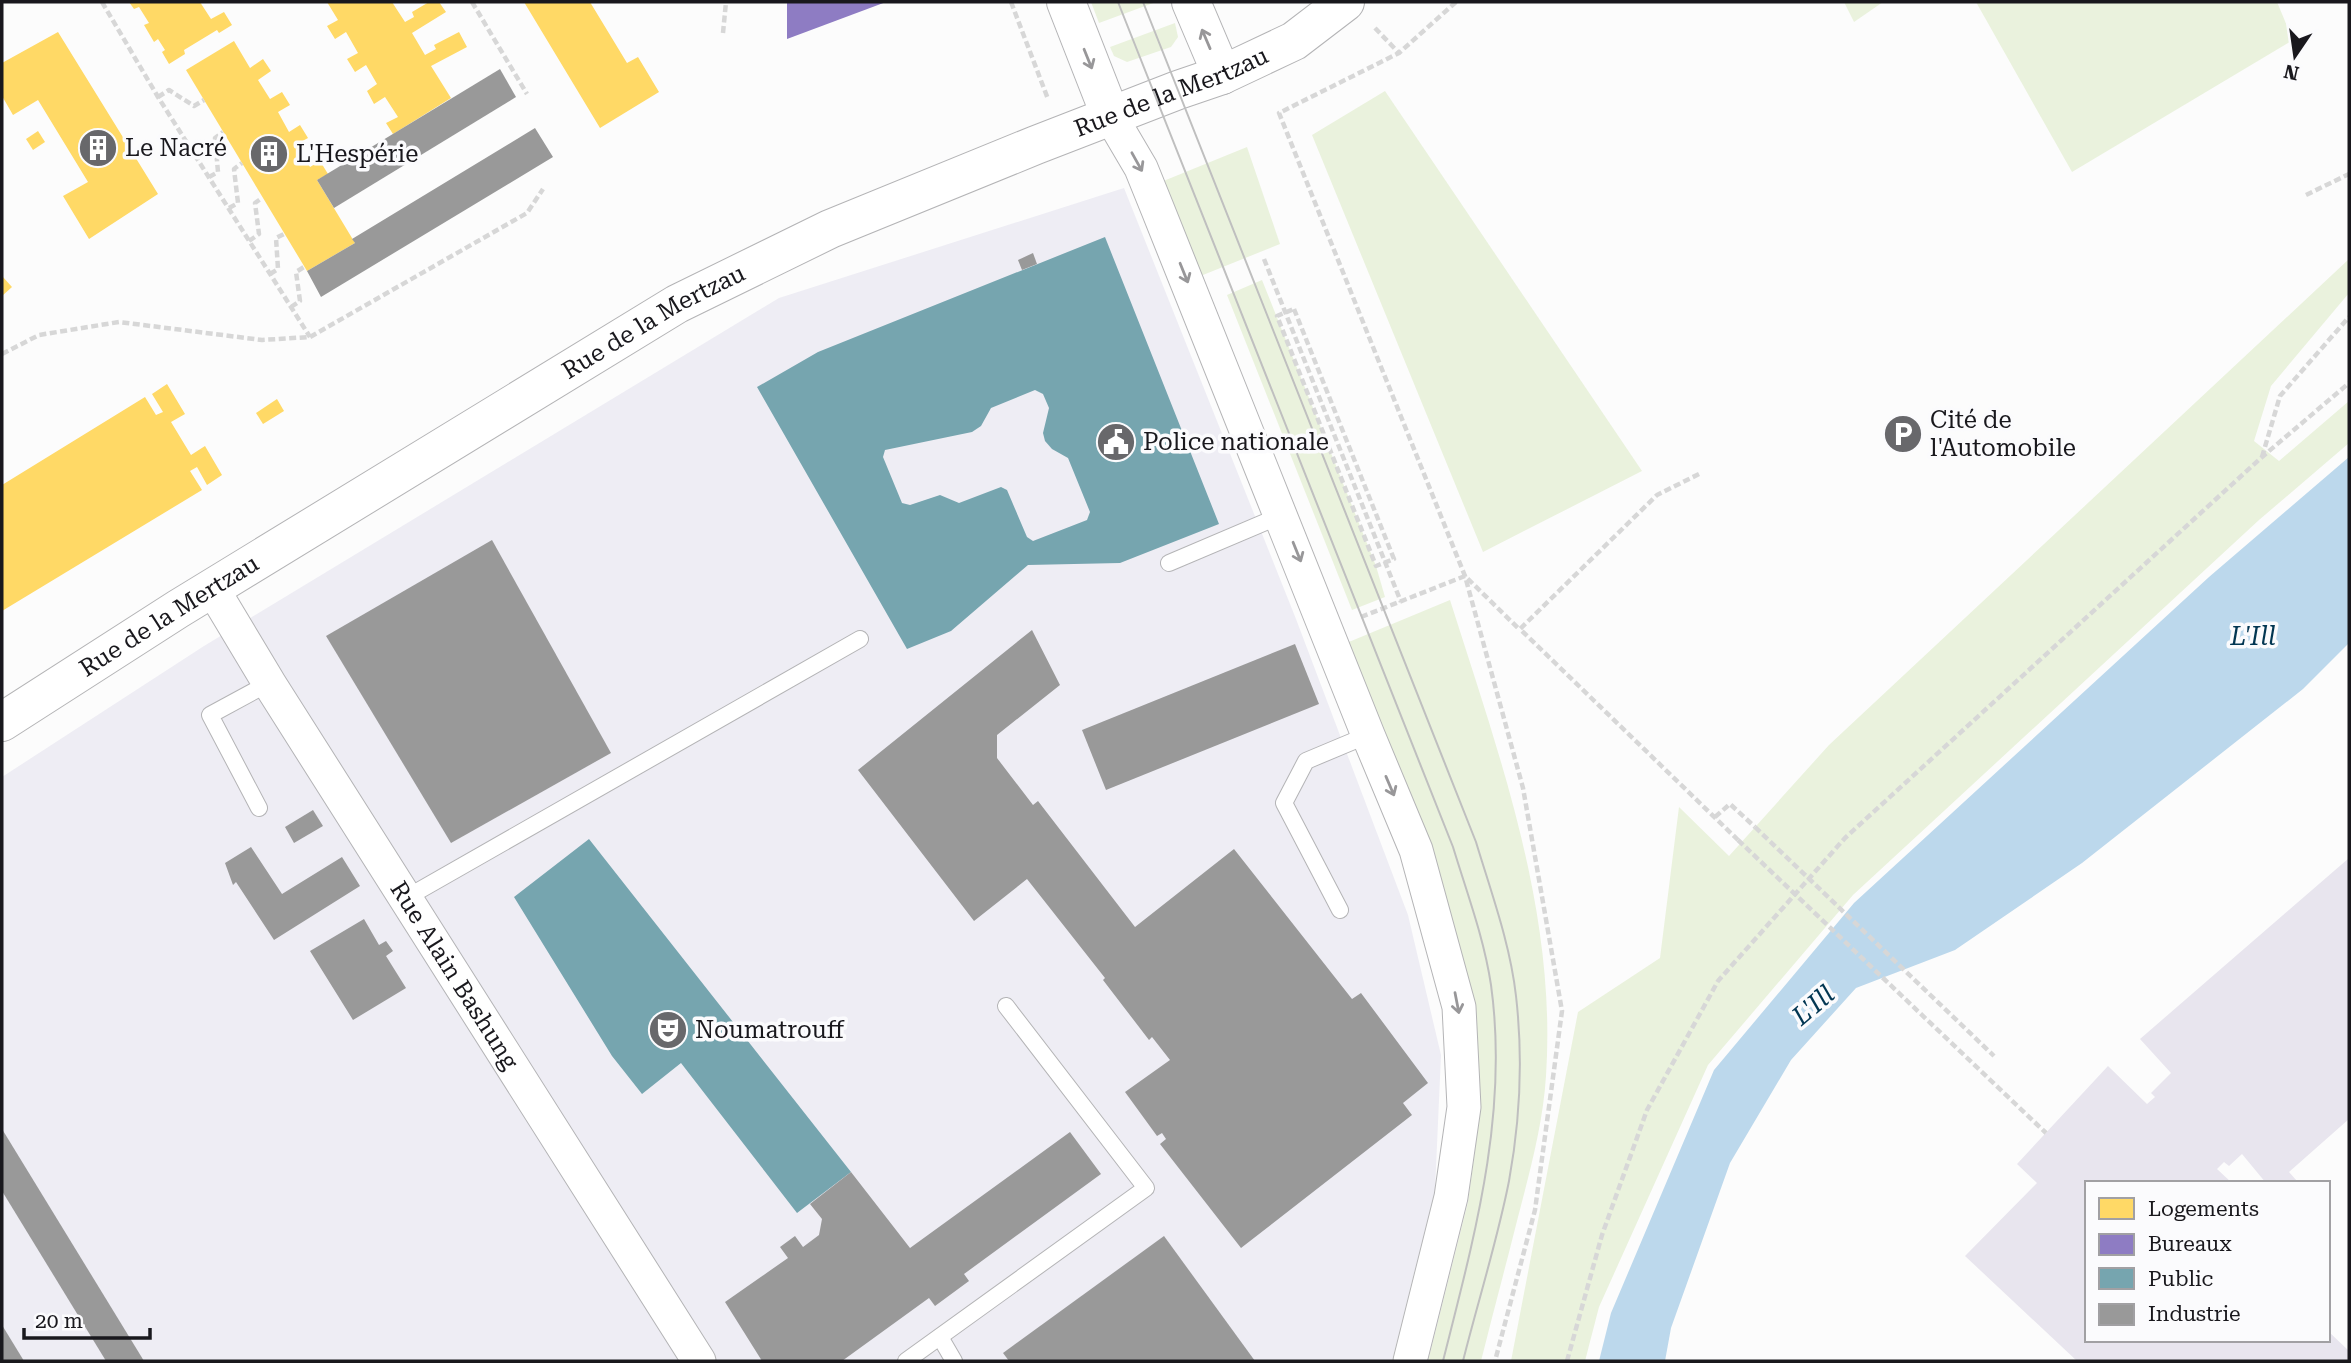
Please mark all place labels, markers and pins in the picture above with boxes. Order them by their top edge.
building icon: Le Nacré [77,127,119,169]
building icon: L'Hespérie [248,133,290,175]
place label: Le Nacré [125,134,227,162]
place label: L'Hespérie [296,140,418,168]
place label: Cité de l'Automobile [1930,406,2076,462]
parking icon: Cité de l'Automobile [1882,413,1924,455]
public building icon: Police nationale [1095,421,1137,463]
place label: Police nationale [1143,428,1329,456]
theatre icon: Noumatrouff [647,1009,689,1051]
place label: Noumatrouff [695,1016,845,1044]

